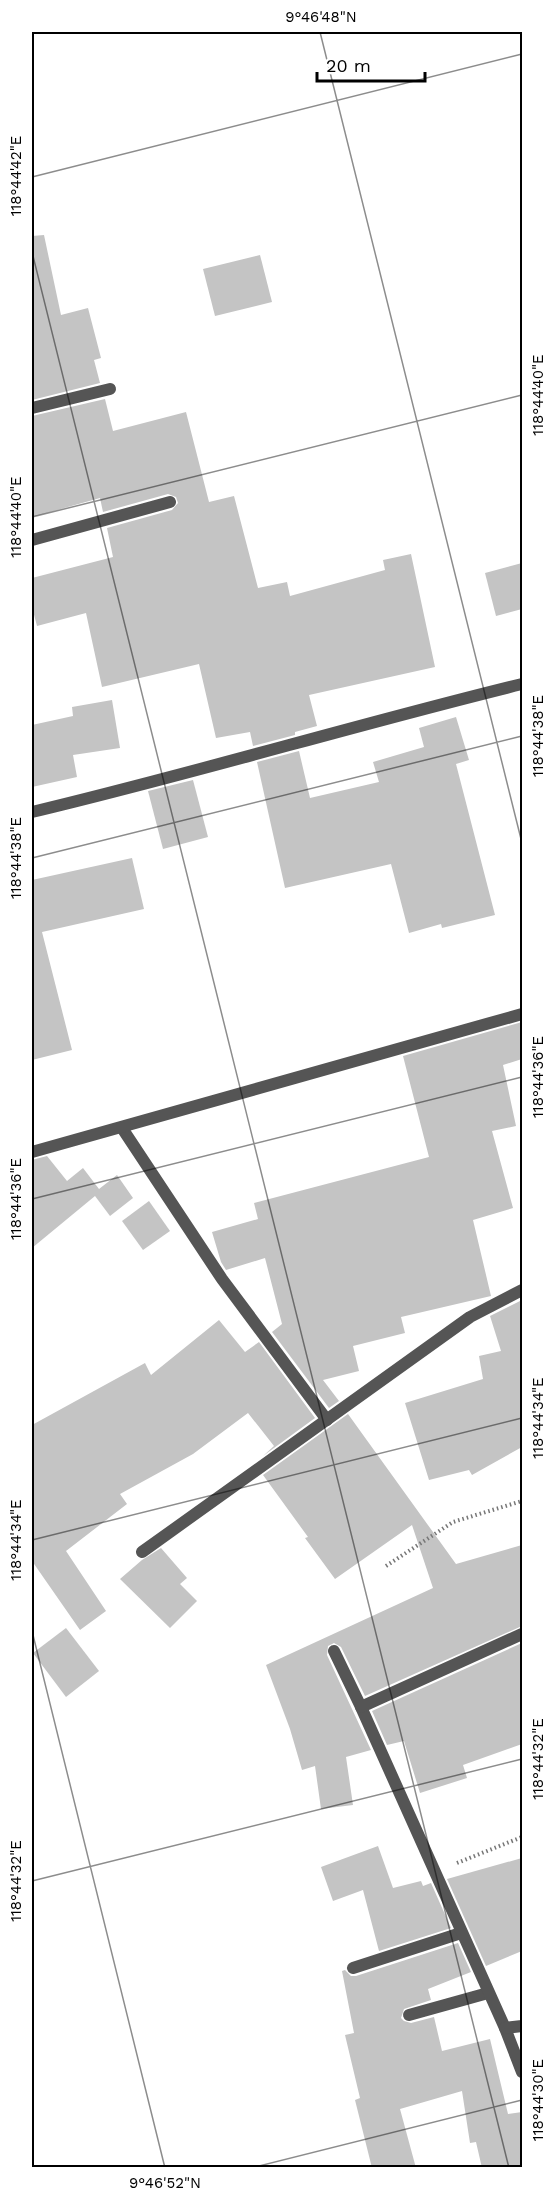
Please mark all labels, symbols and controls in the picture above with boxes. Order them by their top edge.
text: 9°46'48"N [285,8,357,26]
scale bar [317,45,425,83]
text: 20 m [326,55,371,76]
text: 118°44'42"E [7,136,25,216]
text: 118°44'40"E [529,354,547,436]
text: 118°44'40"E [7,476,25,558]
text: 118°44'38"E [529,695,547,777]
text: 118°44'38"E [7,817,25,899]
text: 118°44'36"E [529,1036,547,1118]
text: 118°44'36"E [7,1158,25,1240]
text: 118°44'34"E [529,1377,547,1459]
text: 118°44'34"E [7,1499,25,1581]
text: 118°44'32"E [529,1718,547,1800]
text: 118°44'32"E [7,1840,25,1922]
text: 118°44'30"E [529,2059,547,2141]
text: 9°46'52"N [129,2174,201,2192]

